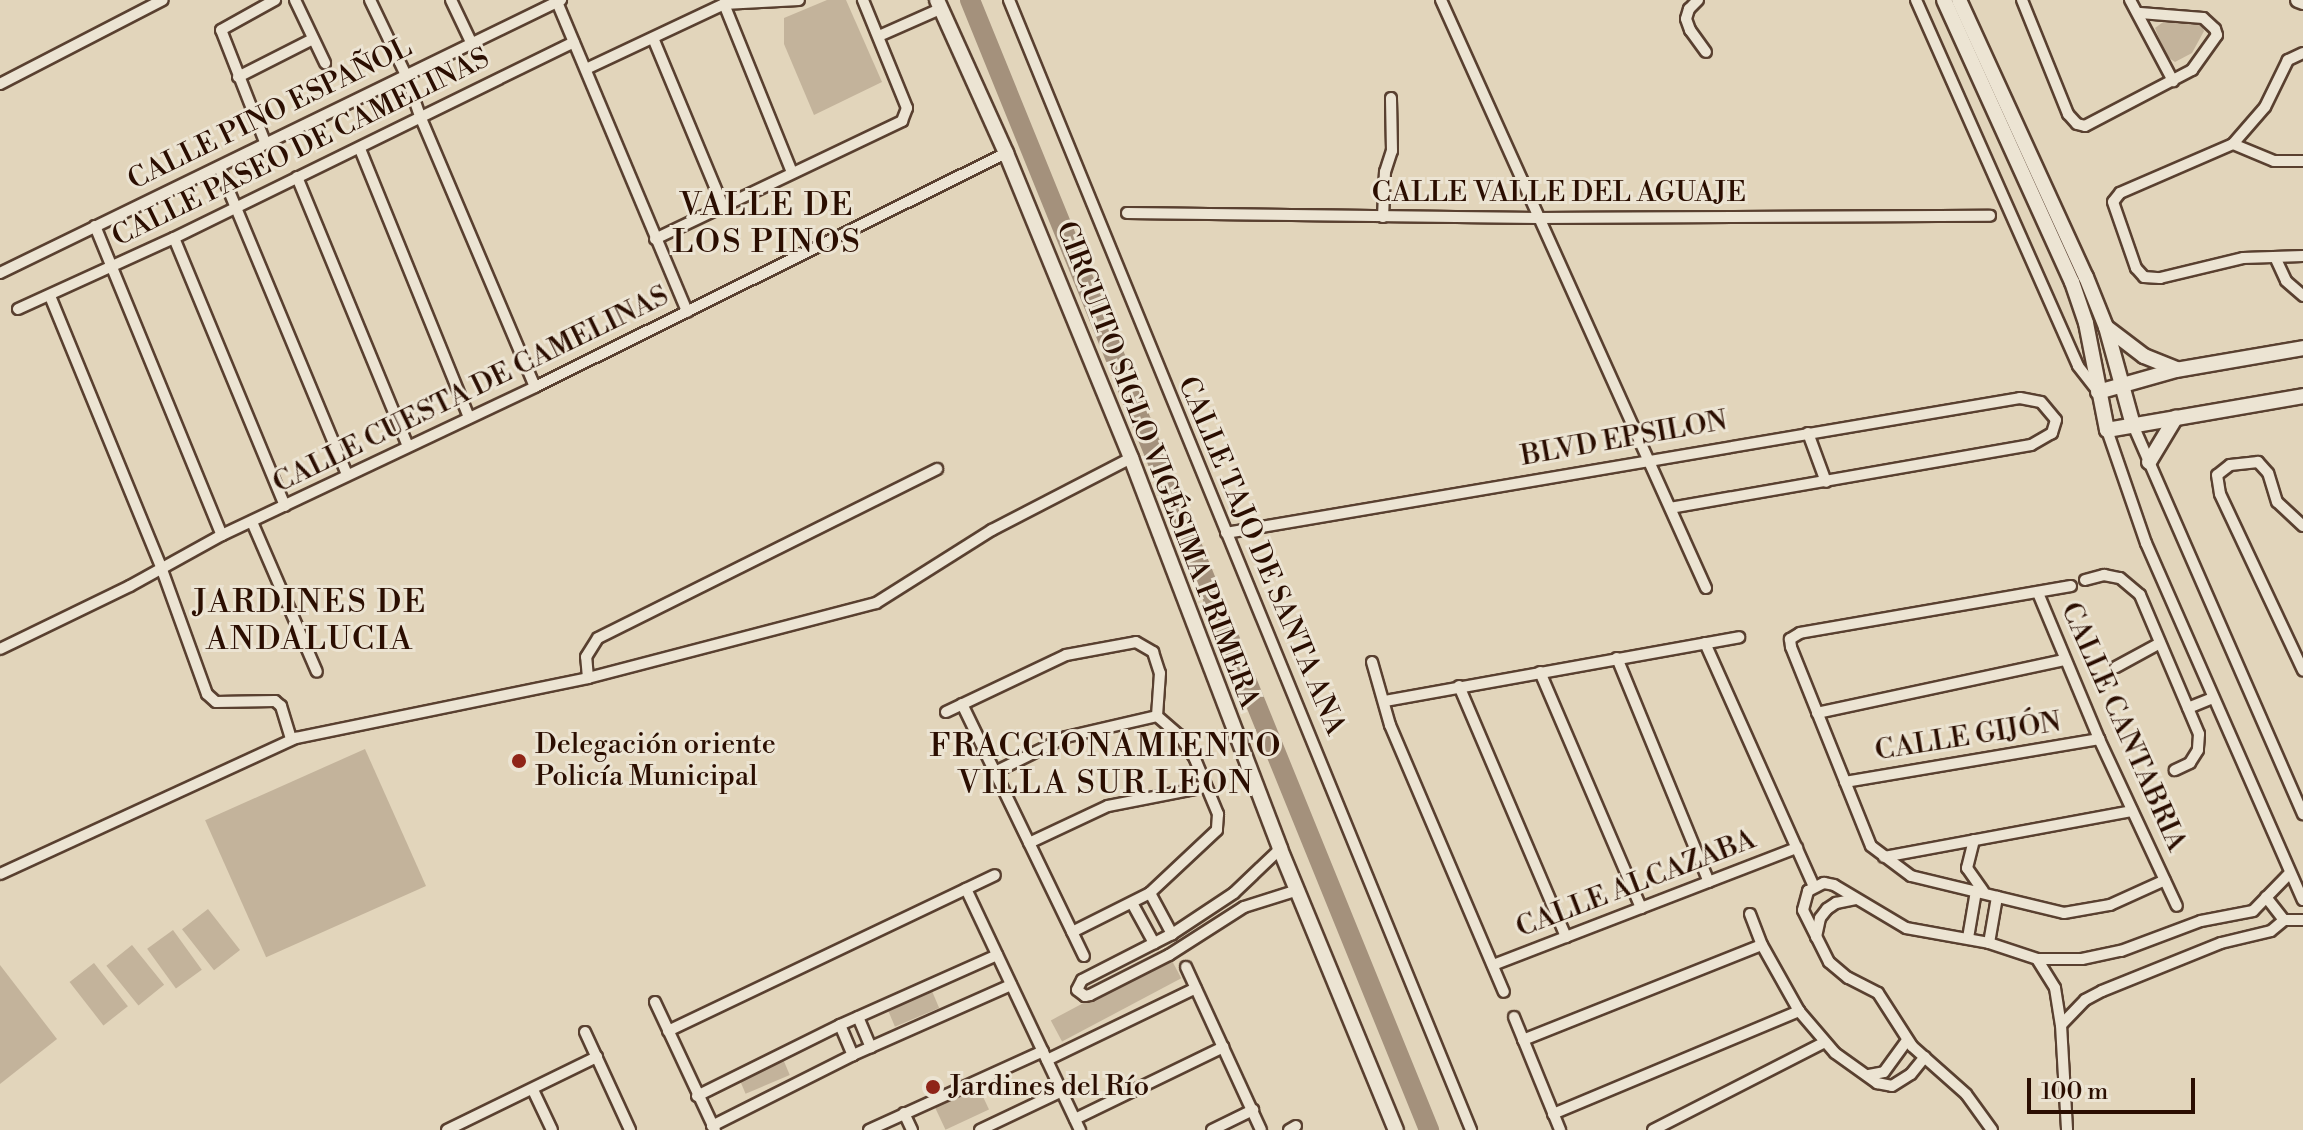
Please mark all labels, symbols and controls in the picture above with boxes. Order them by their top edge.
street label: CALLE PINO ESPAÑOL [123,31,417,197]
street label: CALLE PASEO DE CAMELINAS [107,42,495,254]
street label: CALLE VALLE DEL AGUAJE [1372,176,1746,210]
district label: VALLE DE LOS PINOS [672,187,862,262]
street label: CIRCUITO SIGLO VIGÉSIMA PRIMERA [1048,217,1266,713]
street label: CALLE CUESTA DE CAMELINAS [268,279,674,501]
street label: CALLE TAJO DE SANTA ANA [1170,372,1352,740]
street label: BLVD EPSILON [1518,404,1730,474]
district label: JARDINES DE ANDALUCIA [193,584,427,659]
street label: CALLE CANTABRIA [2053,597,2193,857]
street label: CALLE GIJÓN [1873,706,2063,768]
place label: Delegación oriente Policía Municipal [535,728,776,794]
district label: FRACCIONAMIENTO VILLA SUR LEON [930,728,1282,803]
marker: Delegación oriente Policía Municipal [510,752,528,770]
street label: CALLE ALCAZABA [1512,823,1760,945]
scale bar [2031,1062,2199,1112]
place label: Jardines del Río [949,1070,1149,1104]
text: 100 m [2041,1077,2108,1107]
marker: Jardines del Río [924,1078,942,1096]

